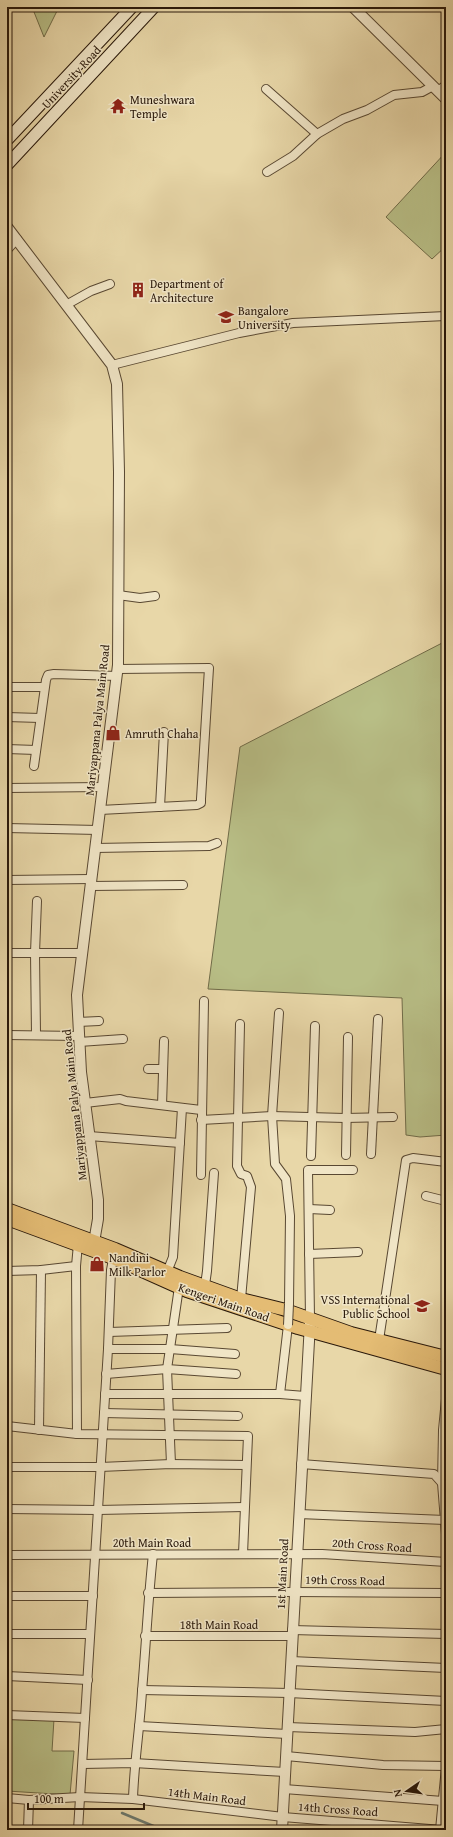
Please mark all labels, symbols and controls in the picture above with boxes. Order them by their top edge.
street label: University Road [37,41,105,112]
place label: Muneshwara Temple [130,91,195,122]
temple icon: Muneshwara Temple [109,97,127,115]
place label: Department of Architecture [150,275,224,306]
building icon: Department of Architecture [129,281,147,299]
place label: Bangalore University [238,302,291,333]
school or university icon: Bangalore University [217,308,235,326]
street label: Mariyappana Palya Main Road [81,643,113,796]
shop icon: Amruth Chaha [104,724,122,742]
place label: Amruth Chaha [125,725,199,742]
street label: Mariyappana Palya Main Road [58,1028,90,1181]
place label: Nandini Milk Parlor [109,1249,166,1280]
shop icon: Nandini Milk Parlor [88,1255,106,1273]
street label: Kengeri Main Road [176,1278,272,1326]
place label: VSS International Public School [321,1291,411,1322]
school or university icon: VSS International Public School [413,1297,431,1315]
street label: 20th Main Road [113,1534,192,1551]
street label: 20th Cross Road [332,1534,413,1556]
street label: 1st Main Road [272,1538,292,1610]
street label: 19th Cross Road [305,1571,386,1589]
street label: 18th Main Road [180,1616,259,1633]
north arrow [387,1771,427,1811]
street label: 14th Main Road [167,1783,248,1809]
scale bar [28,1785,144,1811]
text: N [388,1787,406,1799]
text: 100 m [34,1790,64,1807]
street label: 14th Cross Road [298,1798,379,1820]

